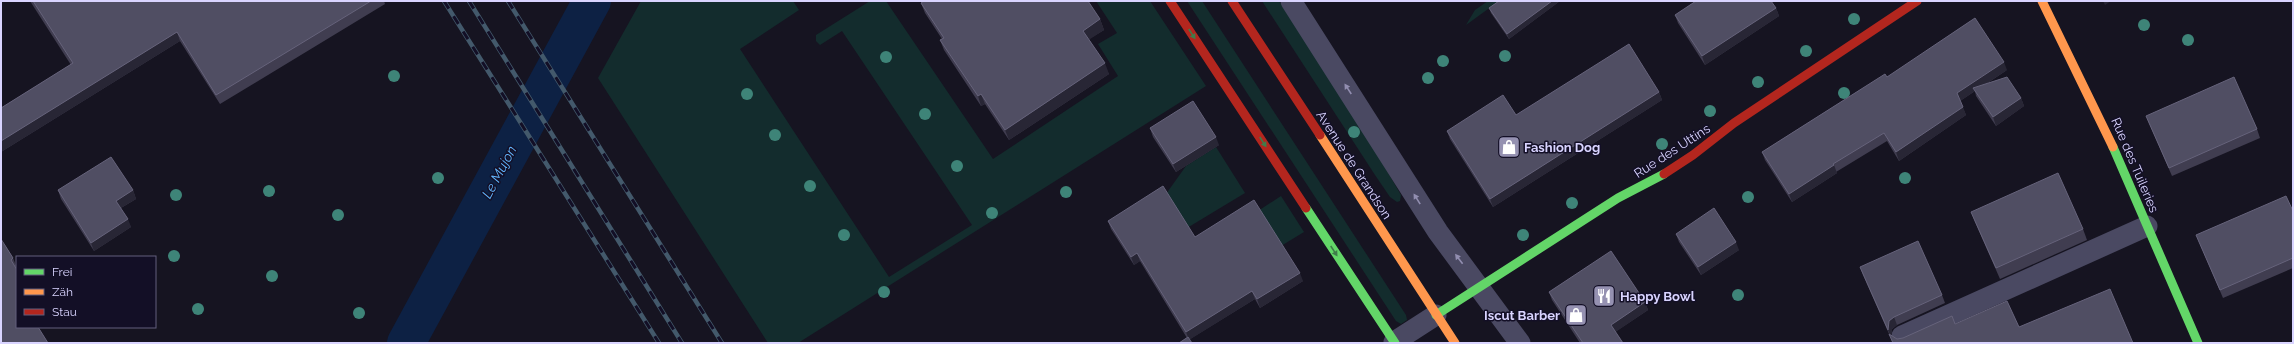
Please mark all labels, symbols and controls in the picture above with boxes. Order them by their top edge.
one-way arrow [1188,28,1196,39]
one-way arrow [1344,83,1351,95]
street label: Avenue de Grandson [1313,108,1395,222]
street label: Rue des Tuileries [2108,115,2162,215]
street label: Rue des Uttins [1631,121,1713,181]
shop icon: Fashion Dog [1496,134,1522,160]
one-way arrow [1259,137,1267,147]
place label: Fashion Dog [1524,140,1600,155]
water label: Le Mujon [479,143,520,201]
one-way arrow [1414,193,1421,205]
one-way arrow [1331,245,1338,257]
one-way arrow [1455,254,1464,265]
legend [16,256,156,328]
text: Frei [52,265,72,279]
restaurant icon: Happy Bowl [1591,283,1617,309]
text: Zäh [52,285,73,299]
place label: Happy Bowl [1620,289,1696,304]
shop icon: Iscut Barber [1563,302,1589,328]
text: Stau [52,305,77,319]
place label: Iscut Barber [1484,308,1560,323]

